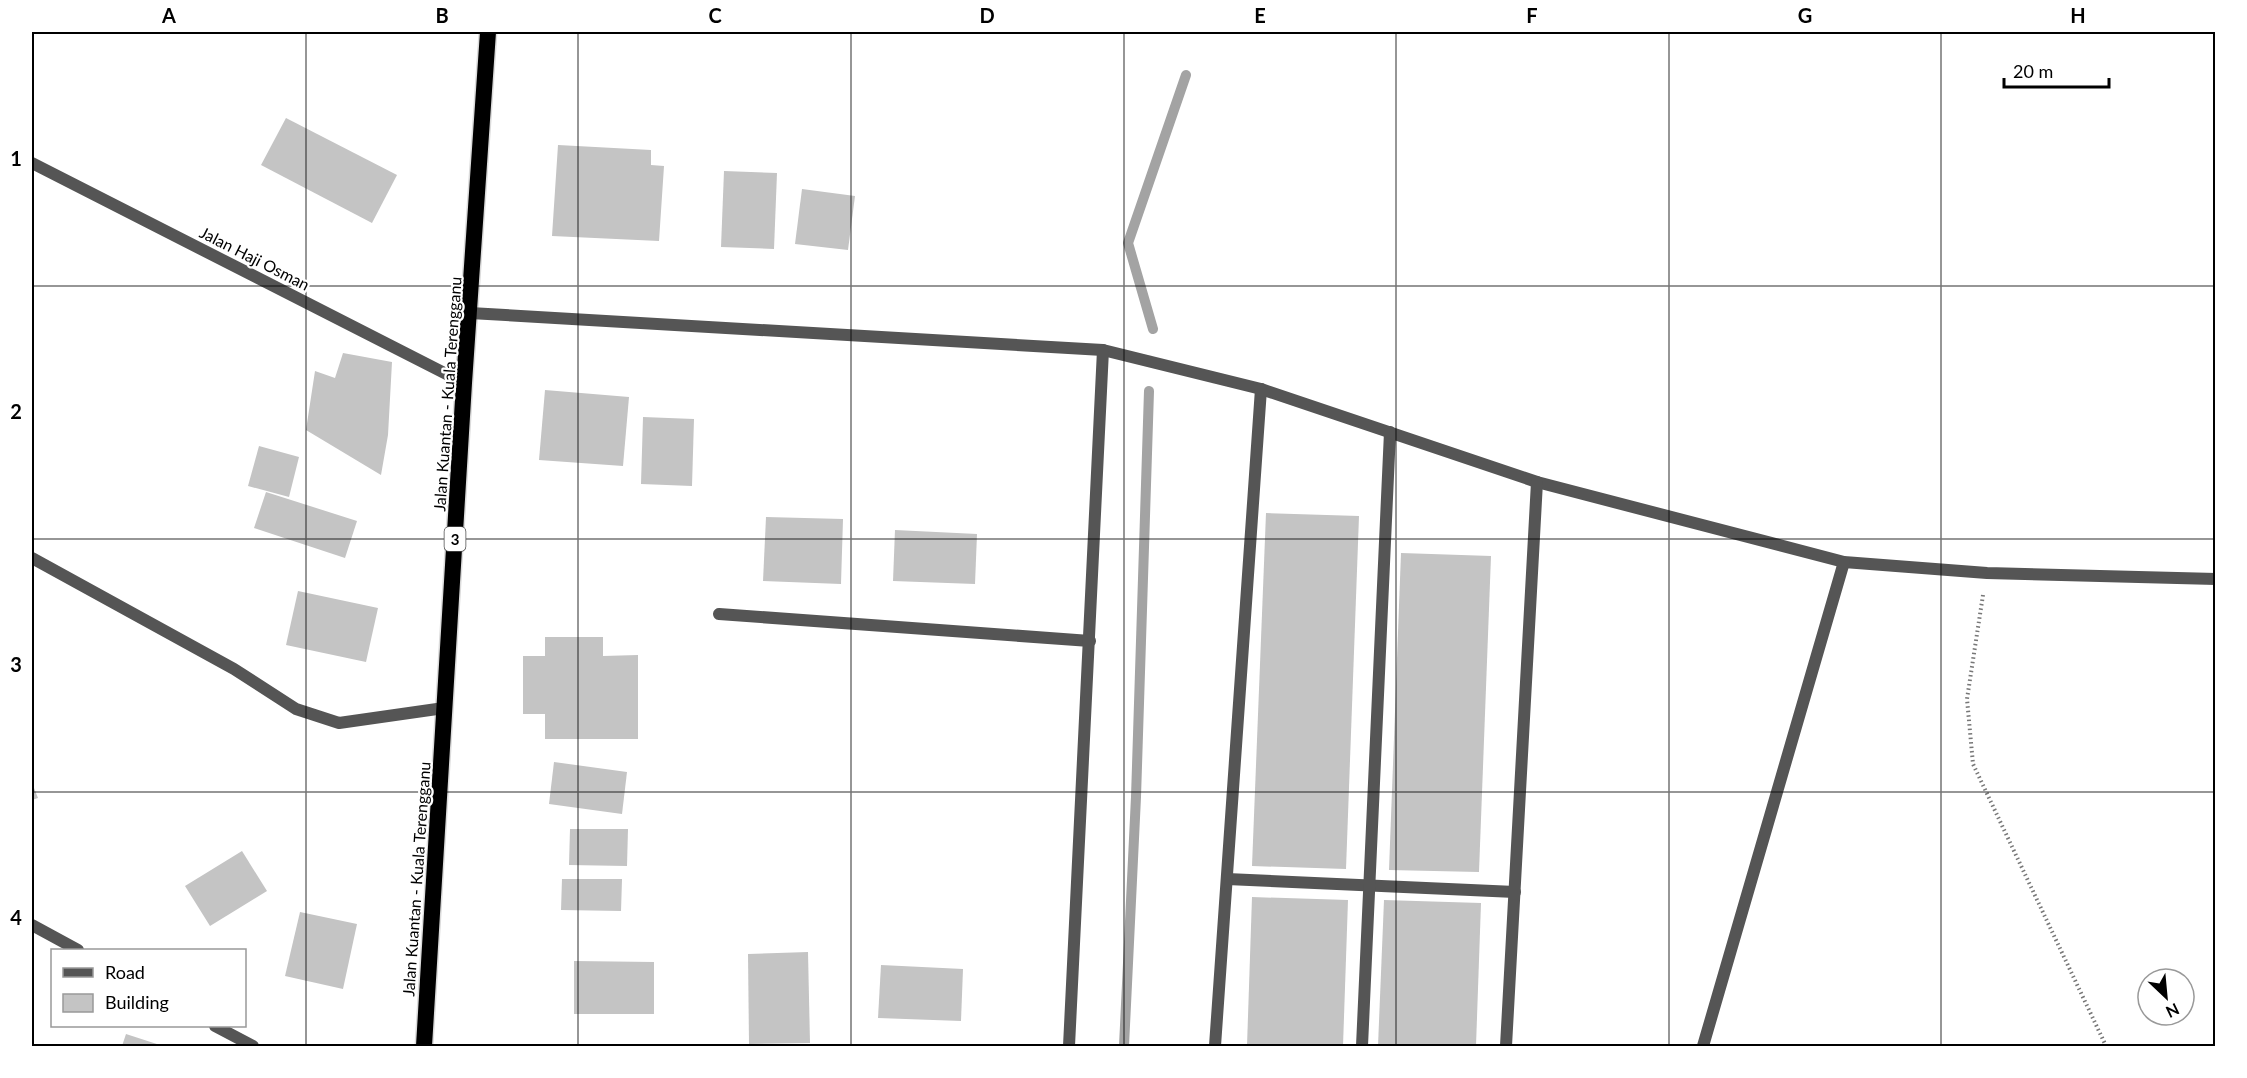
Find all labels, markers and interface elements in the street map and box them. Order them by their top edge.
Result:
text: A [161,3,176,27]
text: B [435,3,449,27]
text: C [708,3,722,27]
text: D [979,3,995,27]
text: E [1254,3,1266,27]
text: F [1526,3,1538,27]
text: G [1798,3,1812,27]
text: H [2070,3,2086,27]
scale bar [2004,51,2109,89]
text: 20 m [2013,60,2053,82]
text: 1 [10,146,22,170]
street label: Jalan Haji Osman [197,222,313,294]
street label: Jalan Kuantan - Kuala Terengganu [429,276,465,512]
text: 2 [10,399,22,423]
road number: 3 [444,527,466,551]
text: 3 [10,652,22,676]
street label: Jalan Kuantan - Kuala Terengganu [398,761,434,997]
text: 4 [10,905,22,929]
legend [51,949,246,1027]
text: Road [105,961,145,983]
north arrow [2136,967,2196,1027]
text: Building [105,991,169,1013]
text: N [2163,1000,2182,1022]

